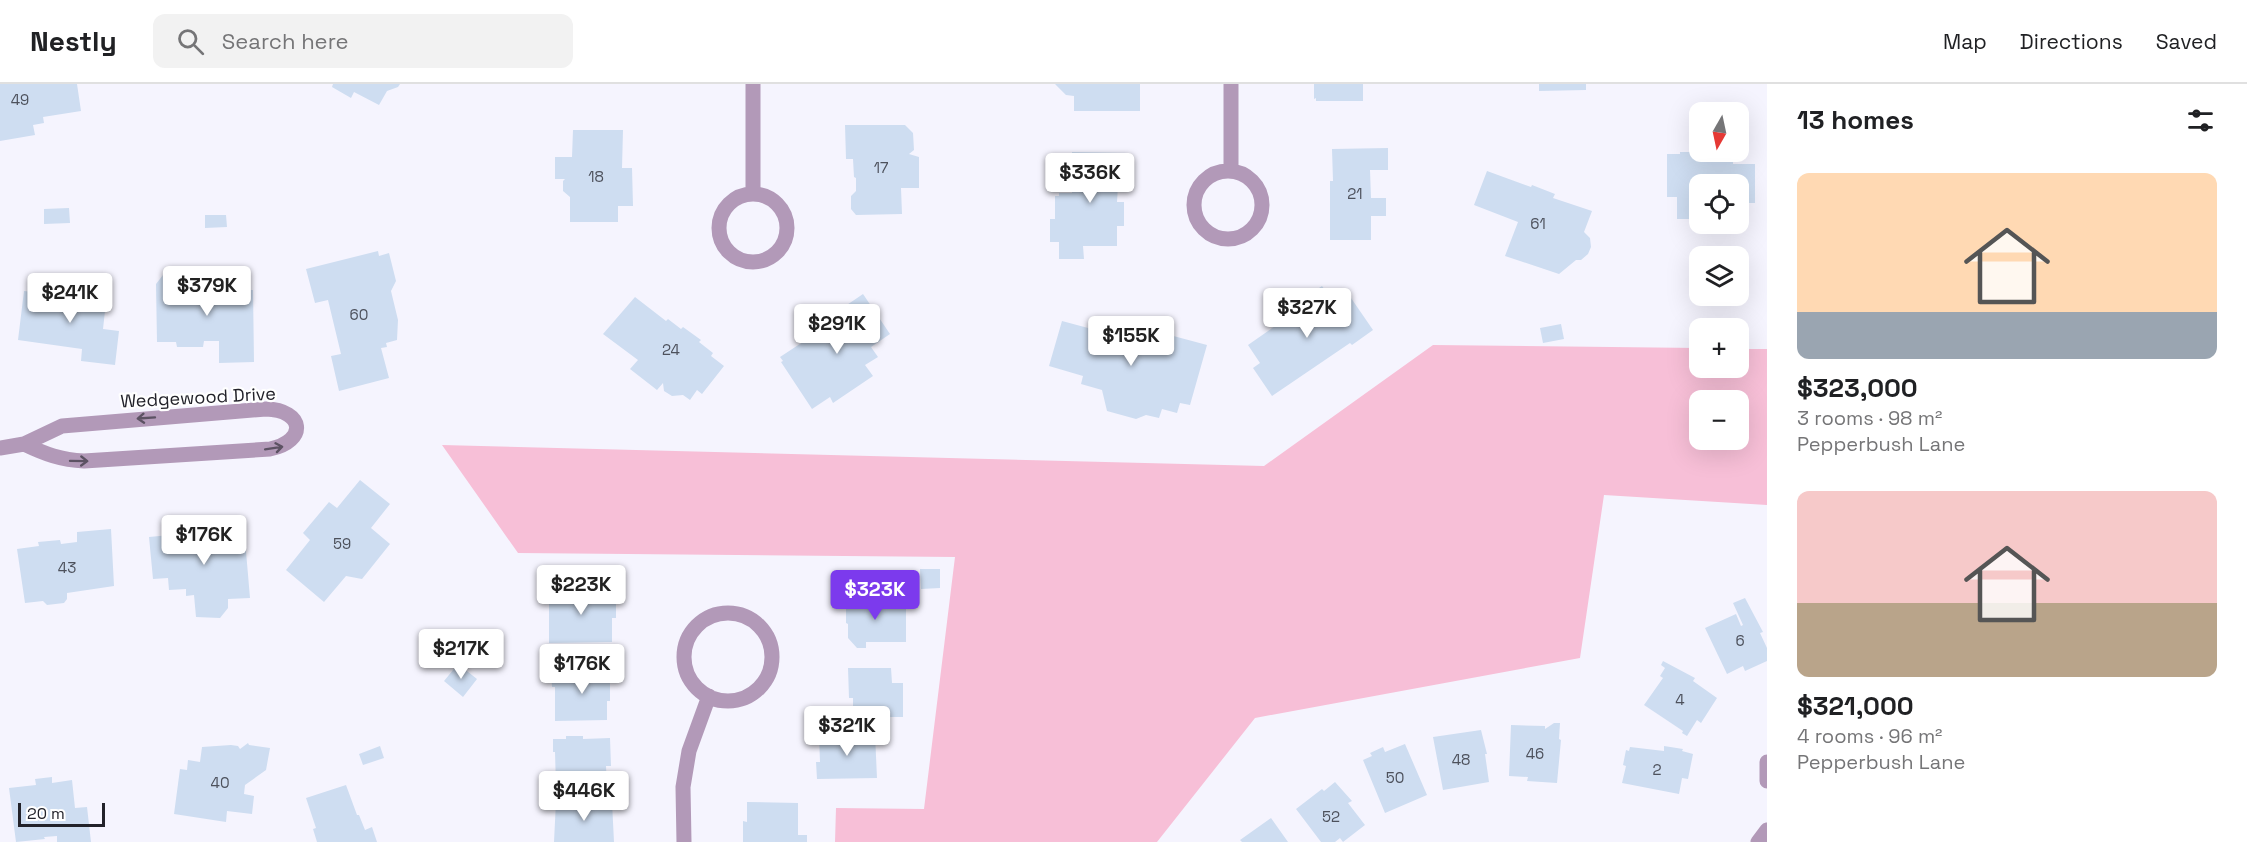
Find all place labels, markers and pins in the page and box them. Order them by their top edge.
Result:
pin: $336K [1048,153,1132,204]
pin: $379K [165,266,249,317]
pin: $241K [28,273,112,324]
pin: $327K [1265,288,1349,339]
pin: $291K [795,304,879,355]
pin: $155K [1089,316,1173,367]
pin: $176K [162,515,246,566]
pin: $223K [539,565,623,616]
pin: $323K [833,570,917,621]
pin: $217K [419,629,503,680]
pin: $176K [540,644,624,695]
pin: $321K [805,706,889,757]
pin: $446K [542,771,626,822]

